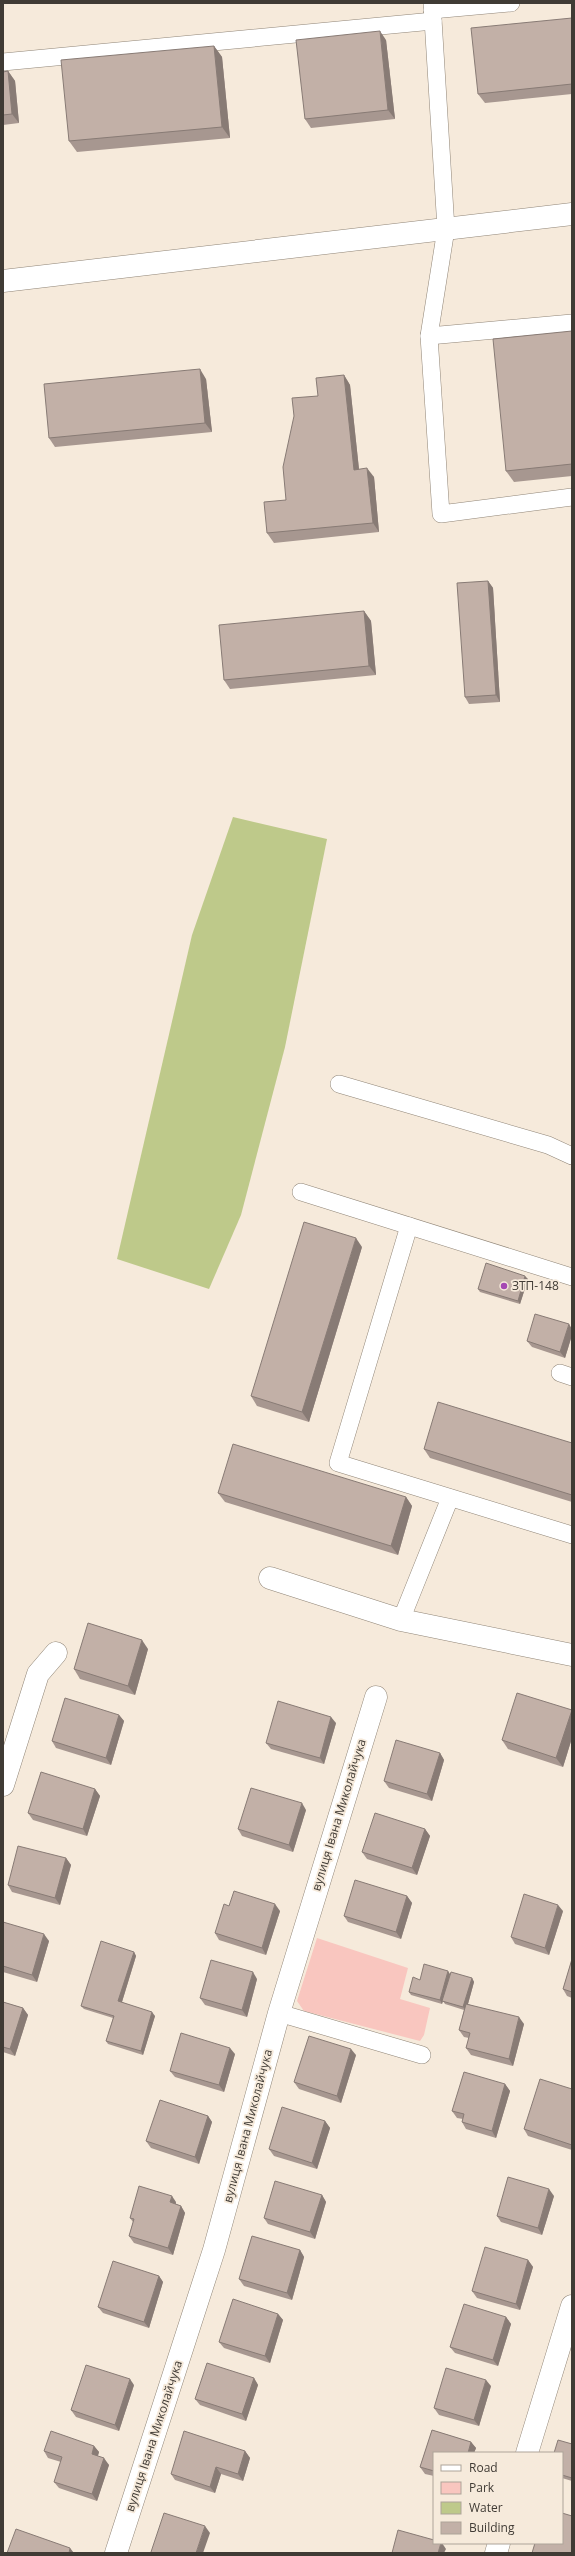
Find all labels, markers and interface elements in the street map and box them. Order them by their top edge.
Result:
place label: ЗТП-148 [512,1277,559,1294]
marker: ЗТП-148 [499,1281,509,1291]
street label: вулиця Івана Миколайчука [307,1737,370,1893]
street label: вулиця Івана Миколайчука [219,2047,276,2204]
street label: вулиця Івана Миколайчука [121,2358,186,2514]
legend [433,2452,563,2544]
text: Road [469,2459,498,2476]
text: Park [469,2479,495,2496]
text: Water [469,2499,503,2516]
text: Building [469,2519,515,2536]

